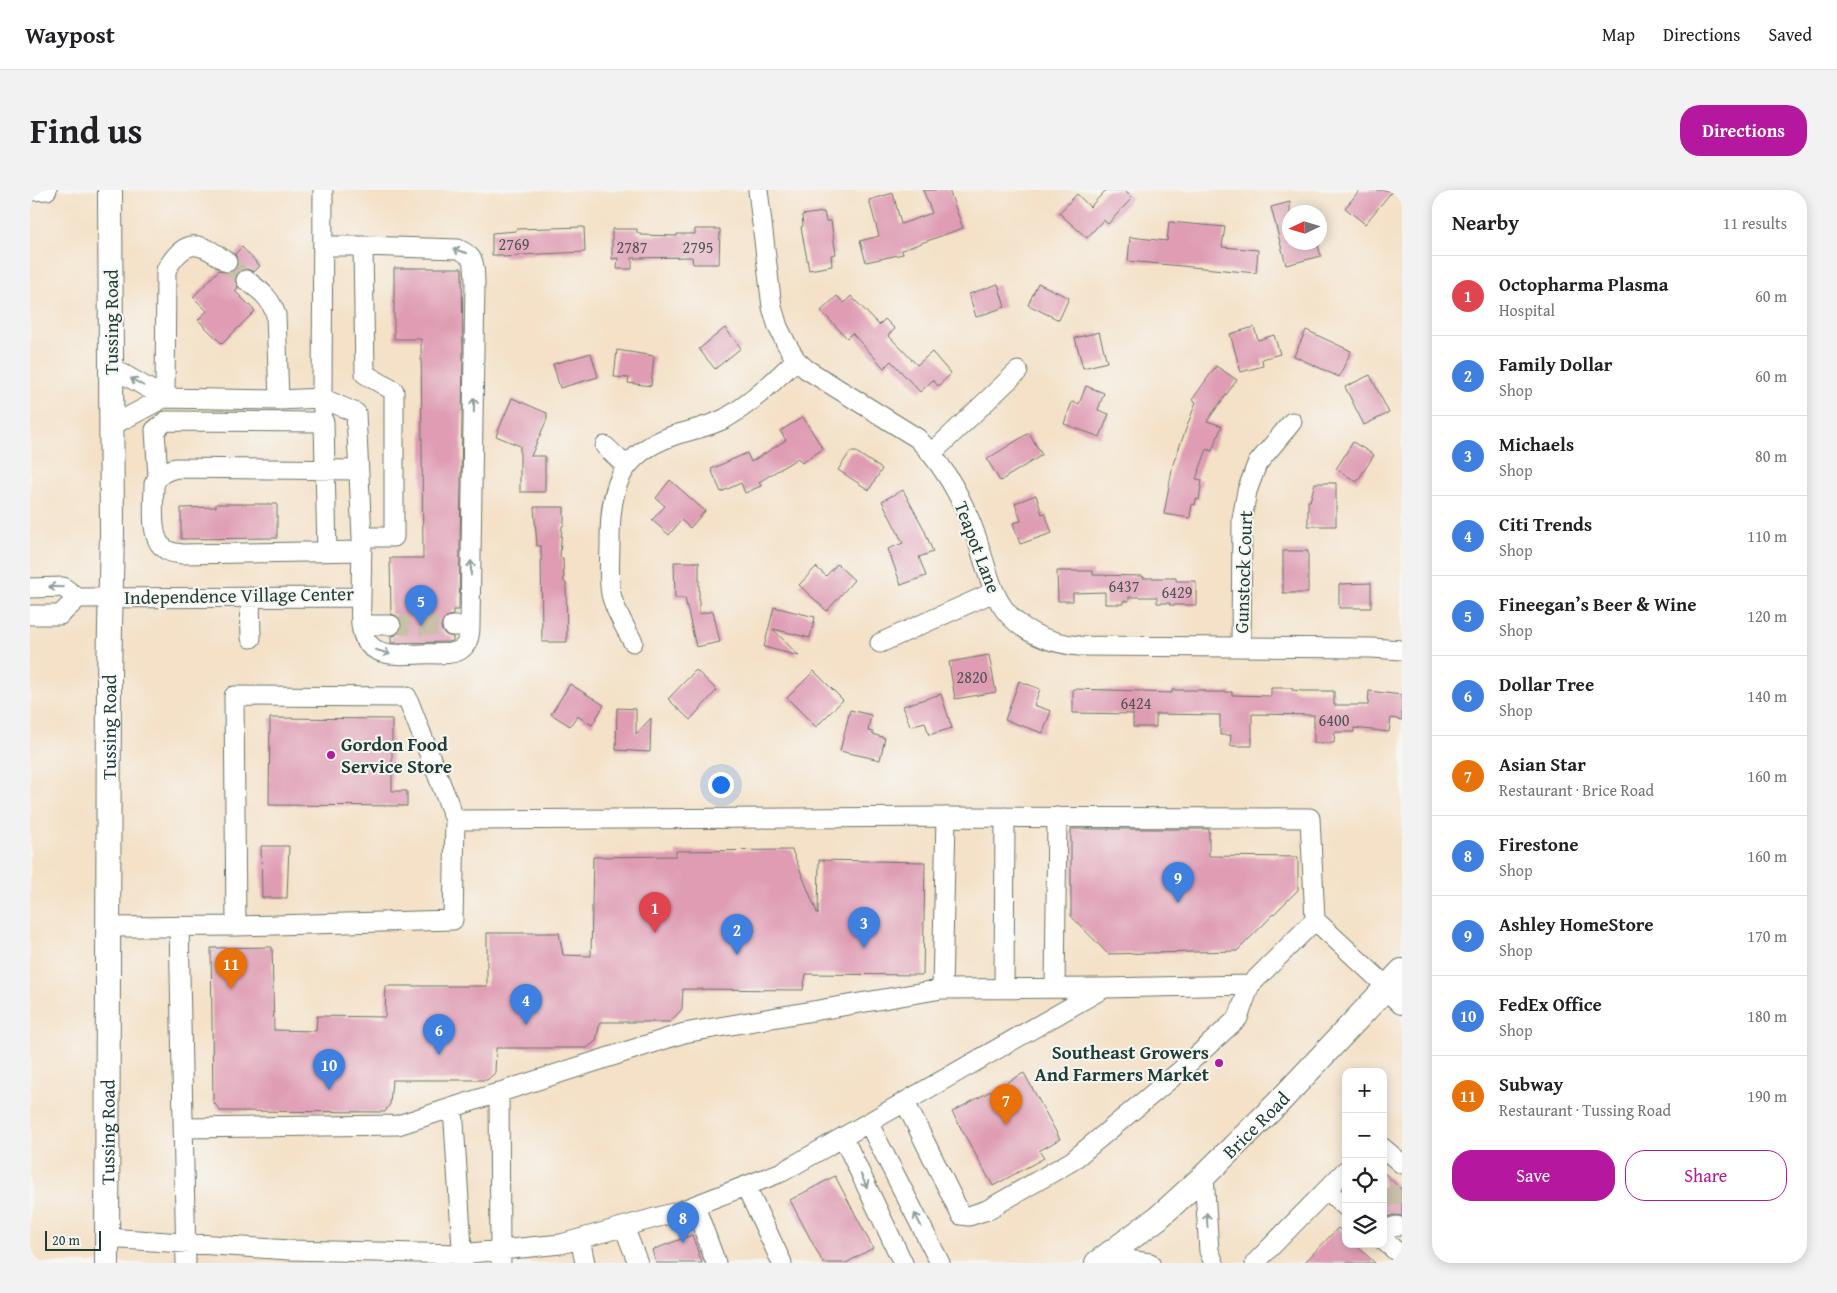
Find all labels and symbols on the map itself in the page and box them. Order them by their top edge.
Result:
north arrow [1282,205,1327,250]
house number: 2769 [499,232,530,256]
house number: 2787 [617,235,648,259]
house number: 2795 [683,235,713,259]
one-way arrow [453,246,468,255]
street label: Tussing Road [97,268,125,375]
one-way arrow [130,376,144,386]
one-way arrow [469,398,478,414]
street label: Teapot Lane [948,497,1008,597]
street label: Gunstock Court [1227,510,1259,634]
one-way arrow [466,560,476,576]
house number: 6437 [1109,574,1140,598]
street label: Independence Village Center [124,579,354,611]
house number: 6429 [1162,580,1193,604]
one-way arrow [48,583,64,592]
pin: 5 [405,585,437,626]
one-way arrow [375,648,391,658]
house number: 2820 [957,665,988,689]
street label: Tussing Road [95,673,123,780]
house number: 6424 [1121,691,1152,715]
house number: 6400 [1319,708,1350,732]
place label: Gordon Food Service Store [341,730,452,780]
marker: Gordon Food Service Store [325,749,337,761]
your location [708,772,734,798]
pin: 9 [1162,862,1194,903]
pin: 1 [639,892,671,933]
pin: 3 [848,907,880,948]
pin: 2 [721,914,753,955]
pin: 11 [215,948,247,989]
pin: 4 [510,984,542,1025]
pin: 6 [423,1014,455,1055]
place label: Southeast Growers And Farmers Market [1035,1038,1210,1088]
pin: 10 [313,1049,345,1090]
marker: Southeast Growers And Farmers Market [1213,1057,1225,1069]
street label: Tussing Road [93,1078,122,1185]
pin: 7 [990,1084,1022,1125]
street label: Brice Road [1216,1084,1297,1165]
one-way arrow [860,1173,869,1188]
pin: 8 [667,1202,699,1243]
one-way arrow [913,1212,923,1227]
one-way arrow [1202,1212,1211,1228]
scale bar [45,1228,101,1251]

